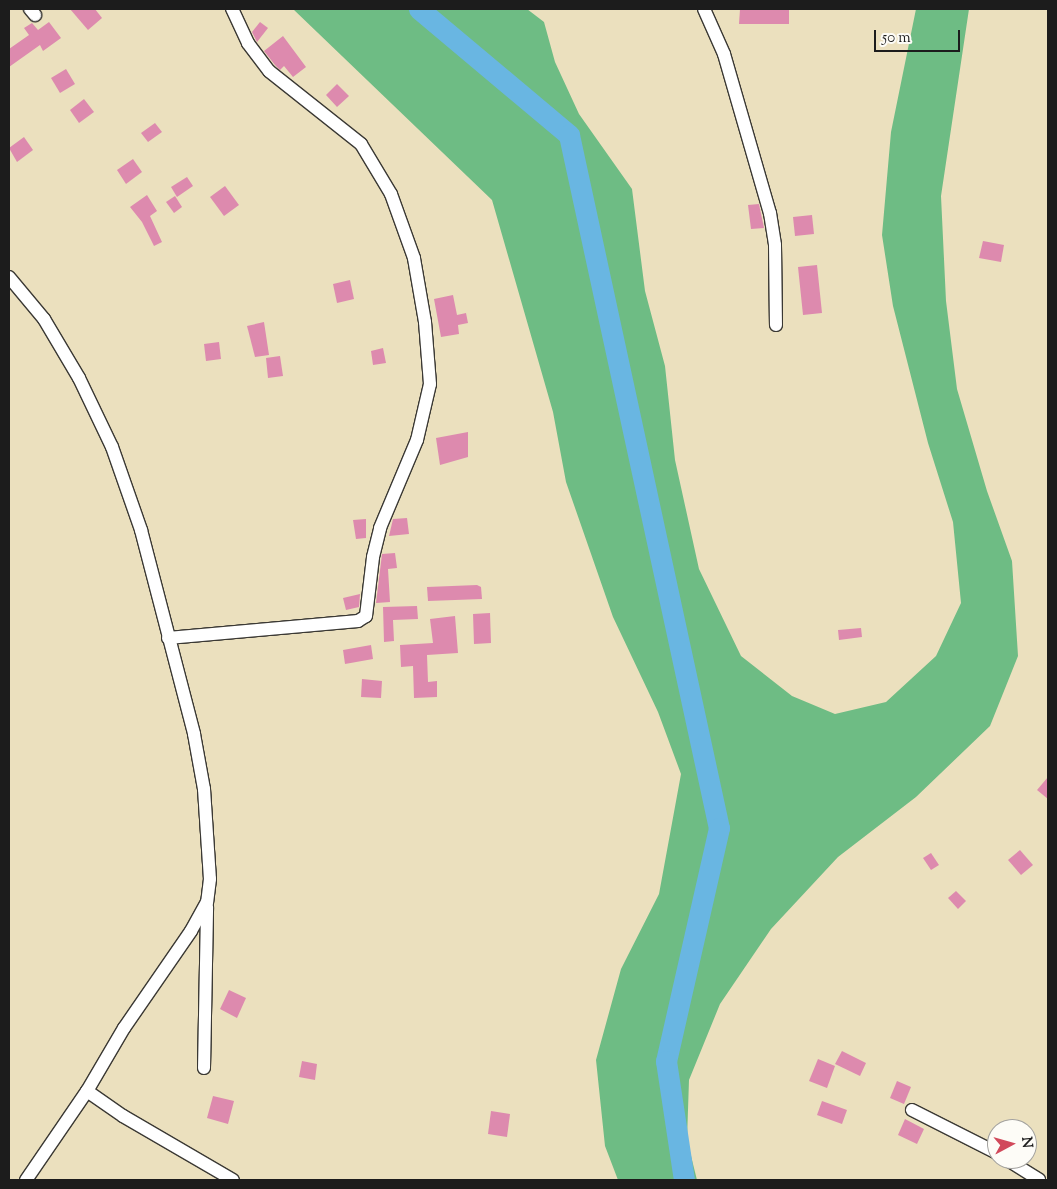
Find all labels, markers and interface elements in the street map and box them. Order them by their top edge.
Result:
scale bar [877,20,963,52]
text: 50 m [882,28,911,49]
north arrow [987,1119,1037,1169]
text: N [1015,1136,1036,1149]

